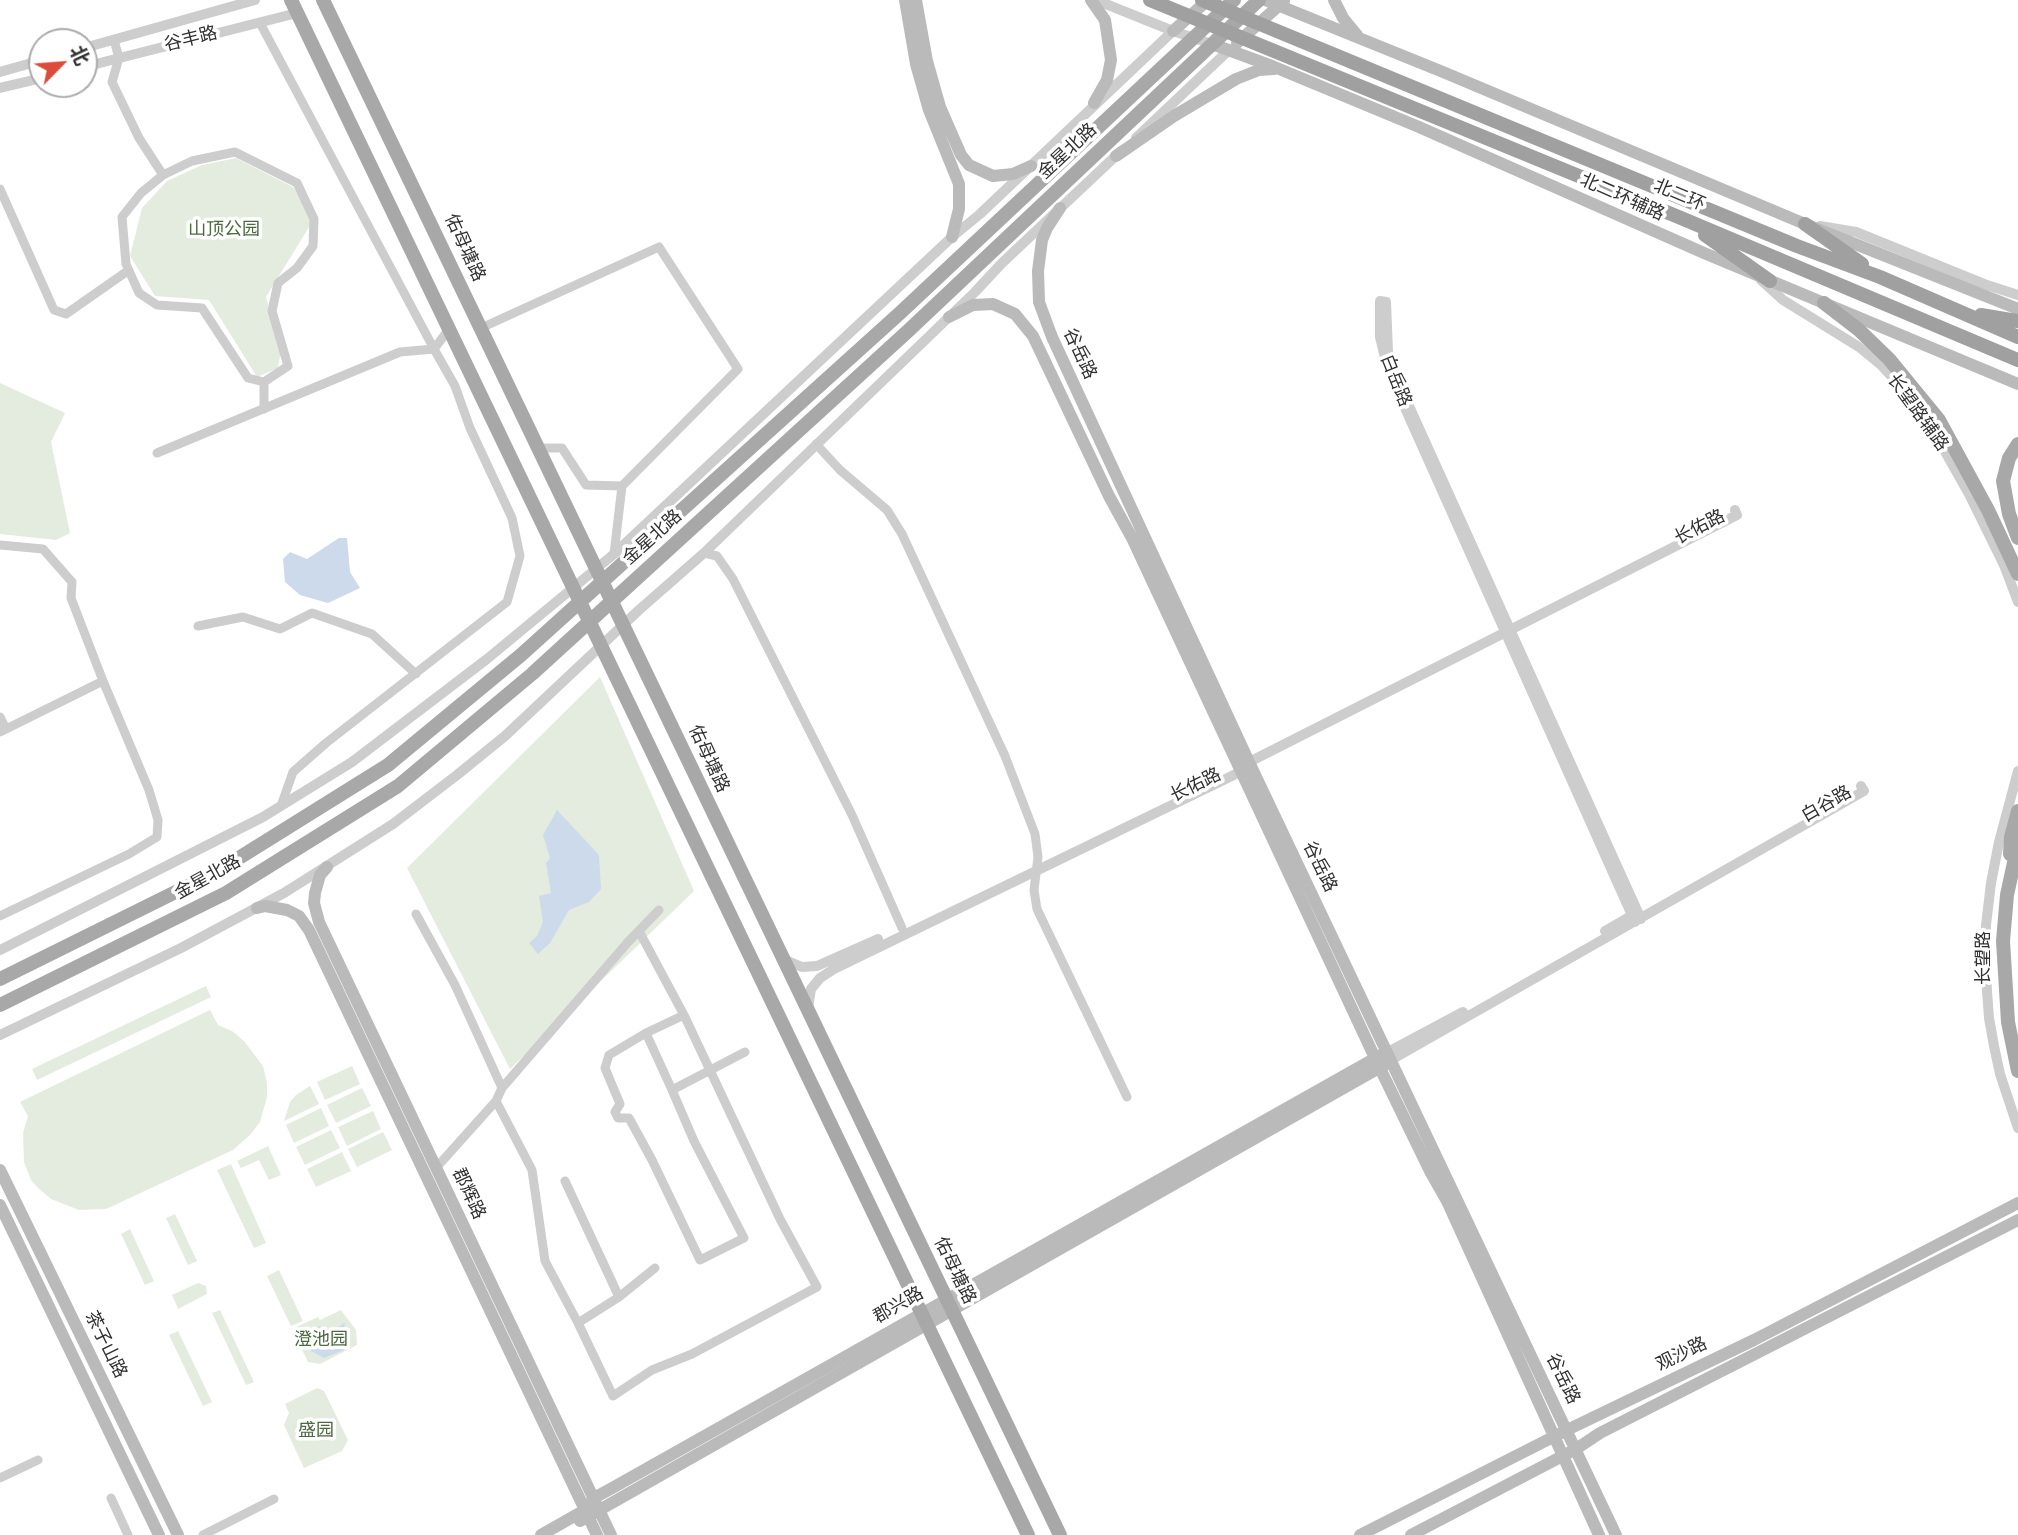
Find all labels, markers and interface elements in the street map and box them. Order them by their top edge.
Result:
street label: 谷丰路 [162,23,220,57]
north arrow [28,28,98,98]
text: 北 [64,40,98,69]
street label: 金星北路 [1034,120,1102,184]
street label: 北二环辅路 [1576,170,1668,226]
street label: 北二环 [1650,176,1708,216]
street label: 佑母塘路 [439,211,489,285]
park label: 山顶公园 [188,220,260,242]
street label: 谷岳路 [1058,325,1100,383]
street label: 白岳路 [1375,352,1415,410]
street label: 长望路辅路 [1882,370,1952,456]
street label: 金星北路 [619,506,687,570]
street label: 长佑路 [1671,506,1729,550]
street label: 佑母塘路 [683,722,733,796]
street label: 长佑路 [1167,764,1225,808]
street label: 白谷路 [1798,782,1856,828]
street label: 谷岳路 [1297,838,1341,896]
street label: 金星北路 [171,851,245,905]
street label: 长望路 [1974,931,1996,985]
street label: 郡辉路 [447,1165,489,1223]
street label: 佑母塘路 [929,1234,979,1308]
street label: 郡兴路 [870,1283,928,1329]
street label: 茶子山路 [80,1308,130,1382]
park label: 澄池园 [294,1330,348,1352]
street label: 观沙路 [1653,1333,1711,1377]
street label: 谷岳路 [1540,1350,1584,1408]
park label: 盛园 [298,1421,334,1443]

